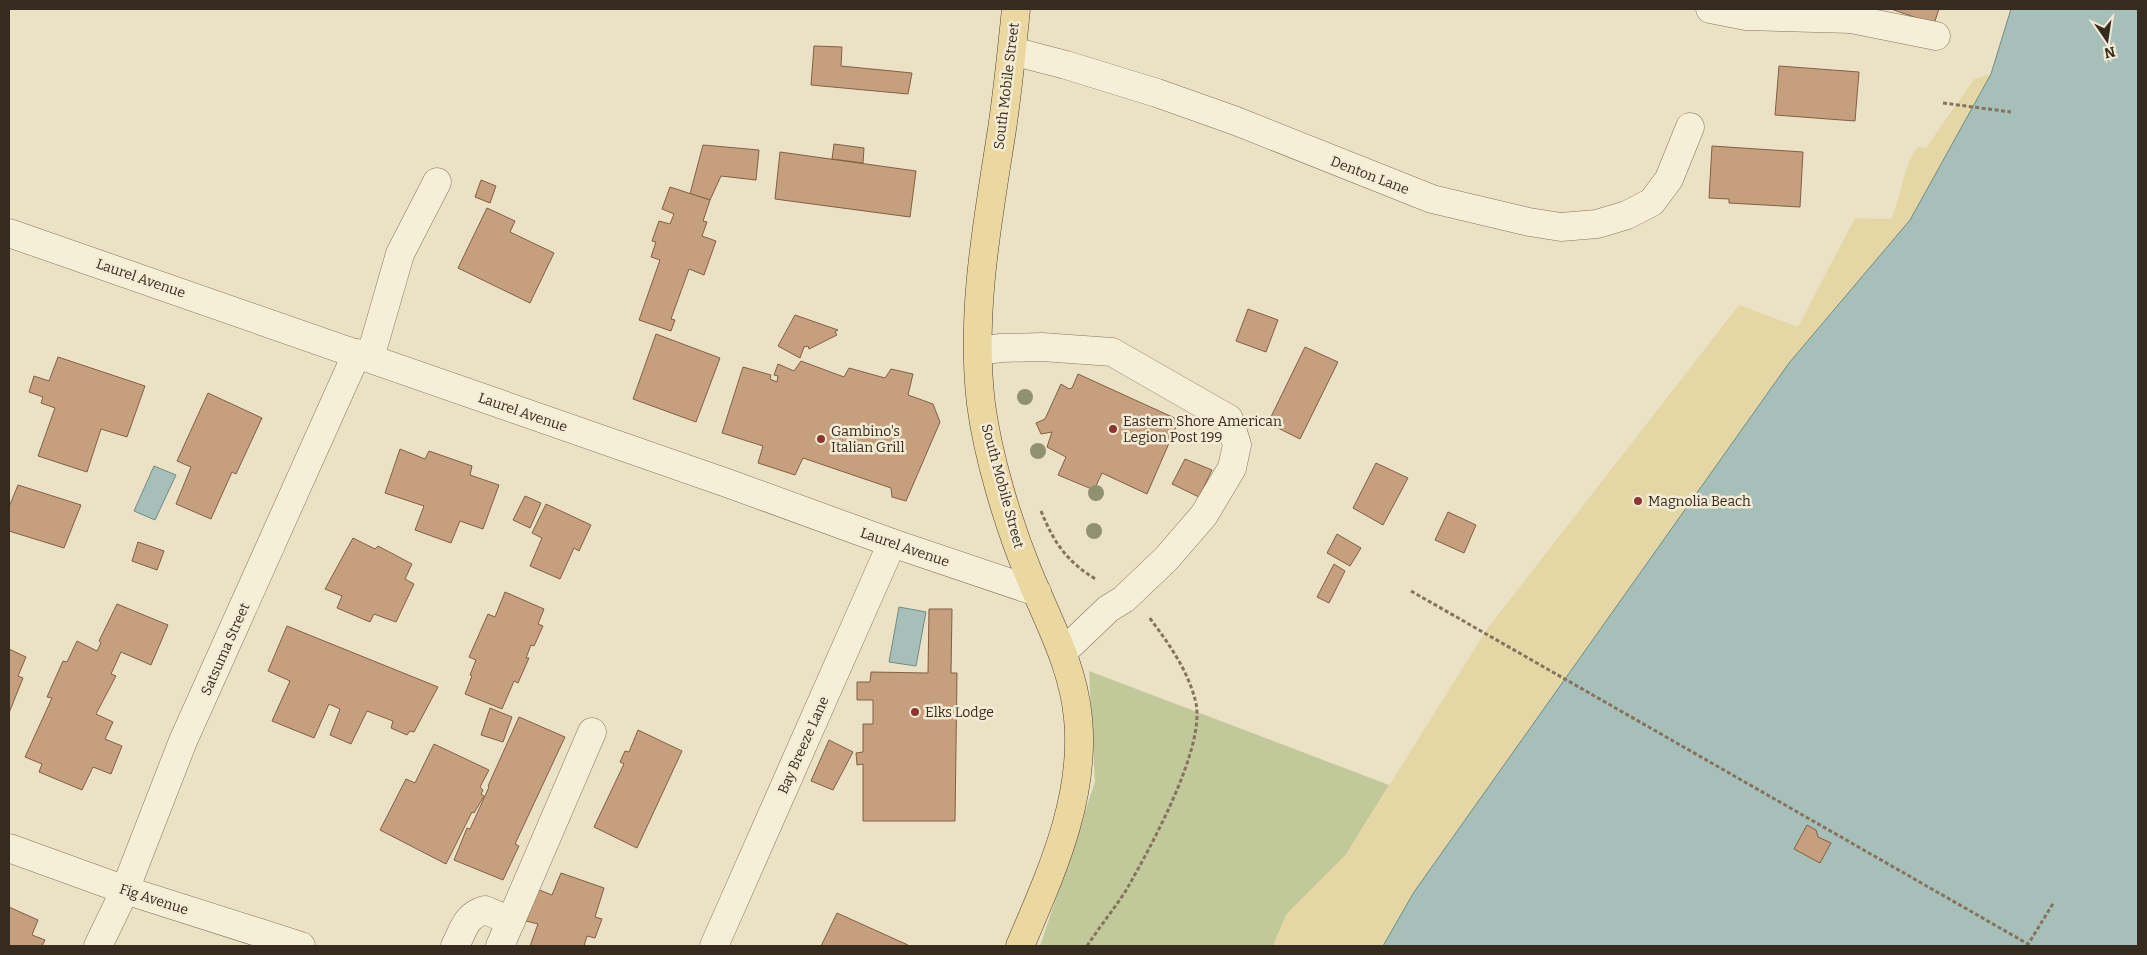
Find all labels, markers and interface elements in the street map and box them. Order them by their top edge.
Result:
north arrow [2082,15,2132,65]
street label: South Mobile Street [990,22,1023,151]
text: N [2102,43,2117,62]
street label: Denton Lane [1328,153,1412,198]
street label: Laurel Avenue [94,255,188,302]
street label: Laurel Avenue [476,389,570,436]
place label: Eastern Shore American Legion Post 199 [1123,413,1282,446]
street label: South Mobile Street [978,422,1027,550]
place label: Gambino's Italian Grill [831,423,904,456]
marker: Eastern Shore American Legion Post 199 [1107,423,1119,435]
marker: Gambino's Italian Grill [815,433,827,445]
place label: Magnolia Beach [1648,493,1751,510]
marker: Magnolia Beach [1632,495,1644,507]
street label: Laurel Avenue [858,524,952,571]
street label: Satsuma Street [197,600,253,698]
street label: Bay Breeze Lane [774,694,833,797]
place label: Elks Lodge [925,704,994,721]
marker: Elks Lodge [909,706,921,718]
street label: Fig Avenue [117,880,191,919]

